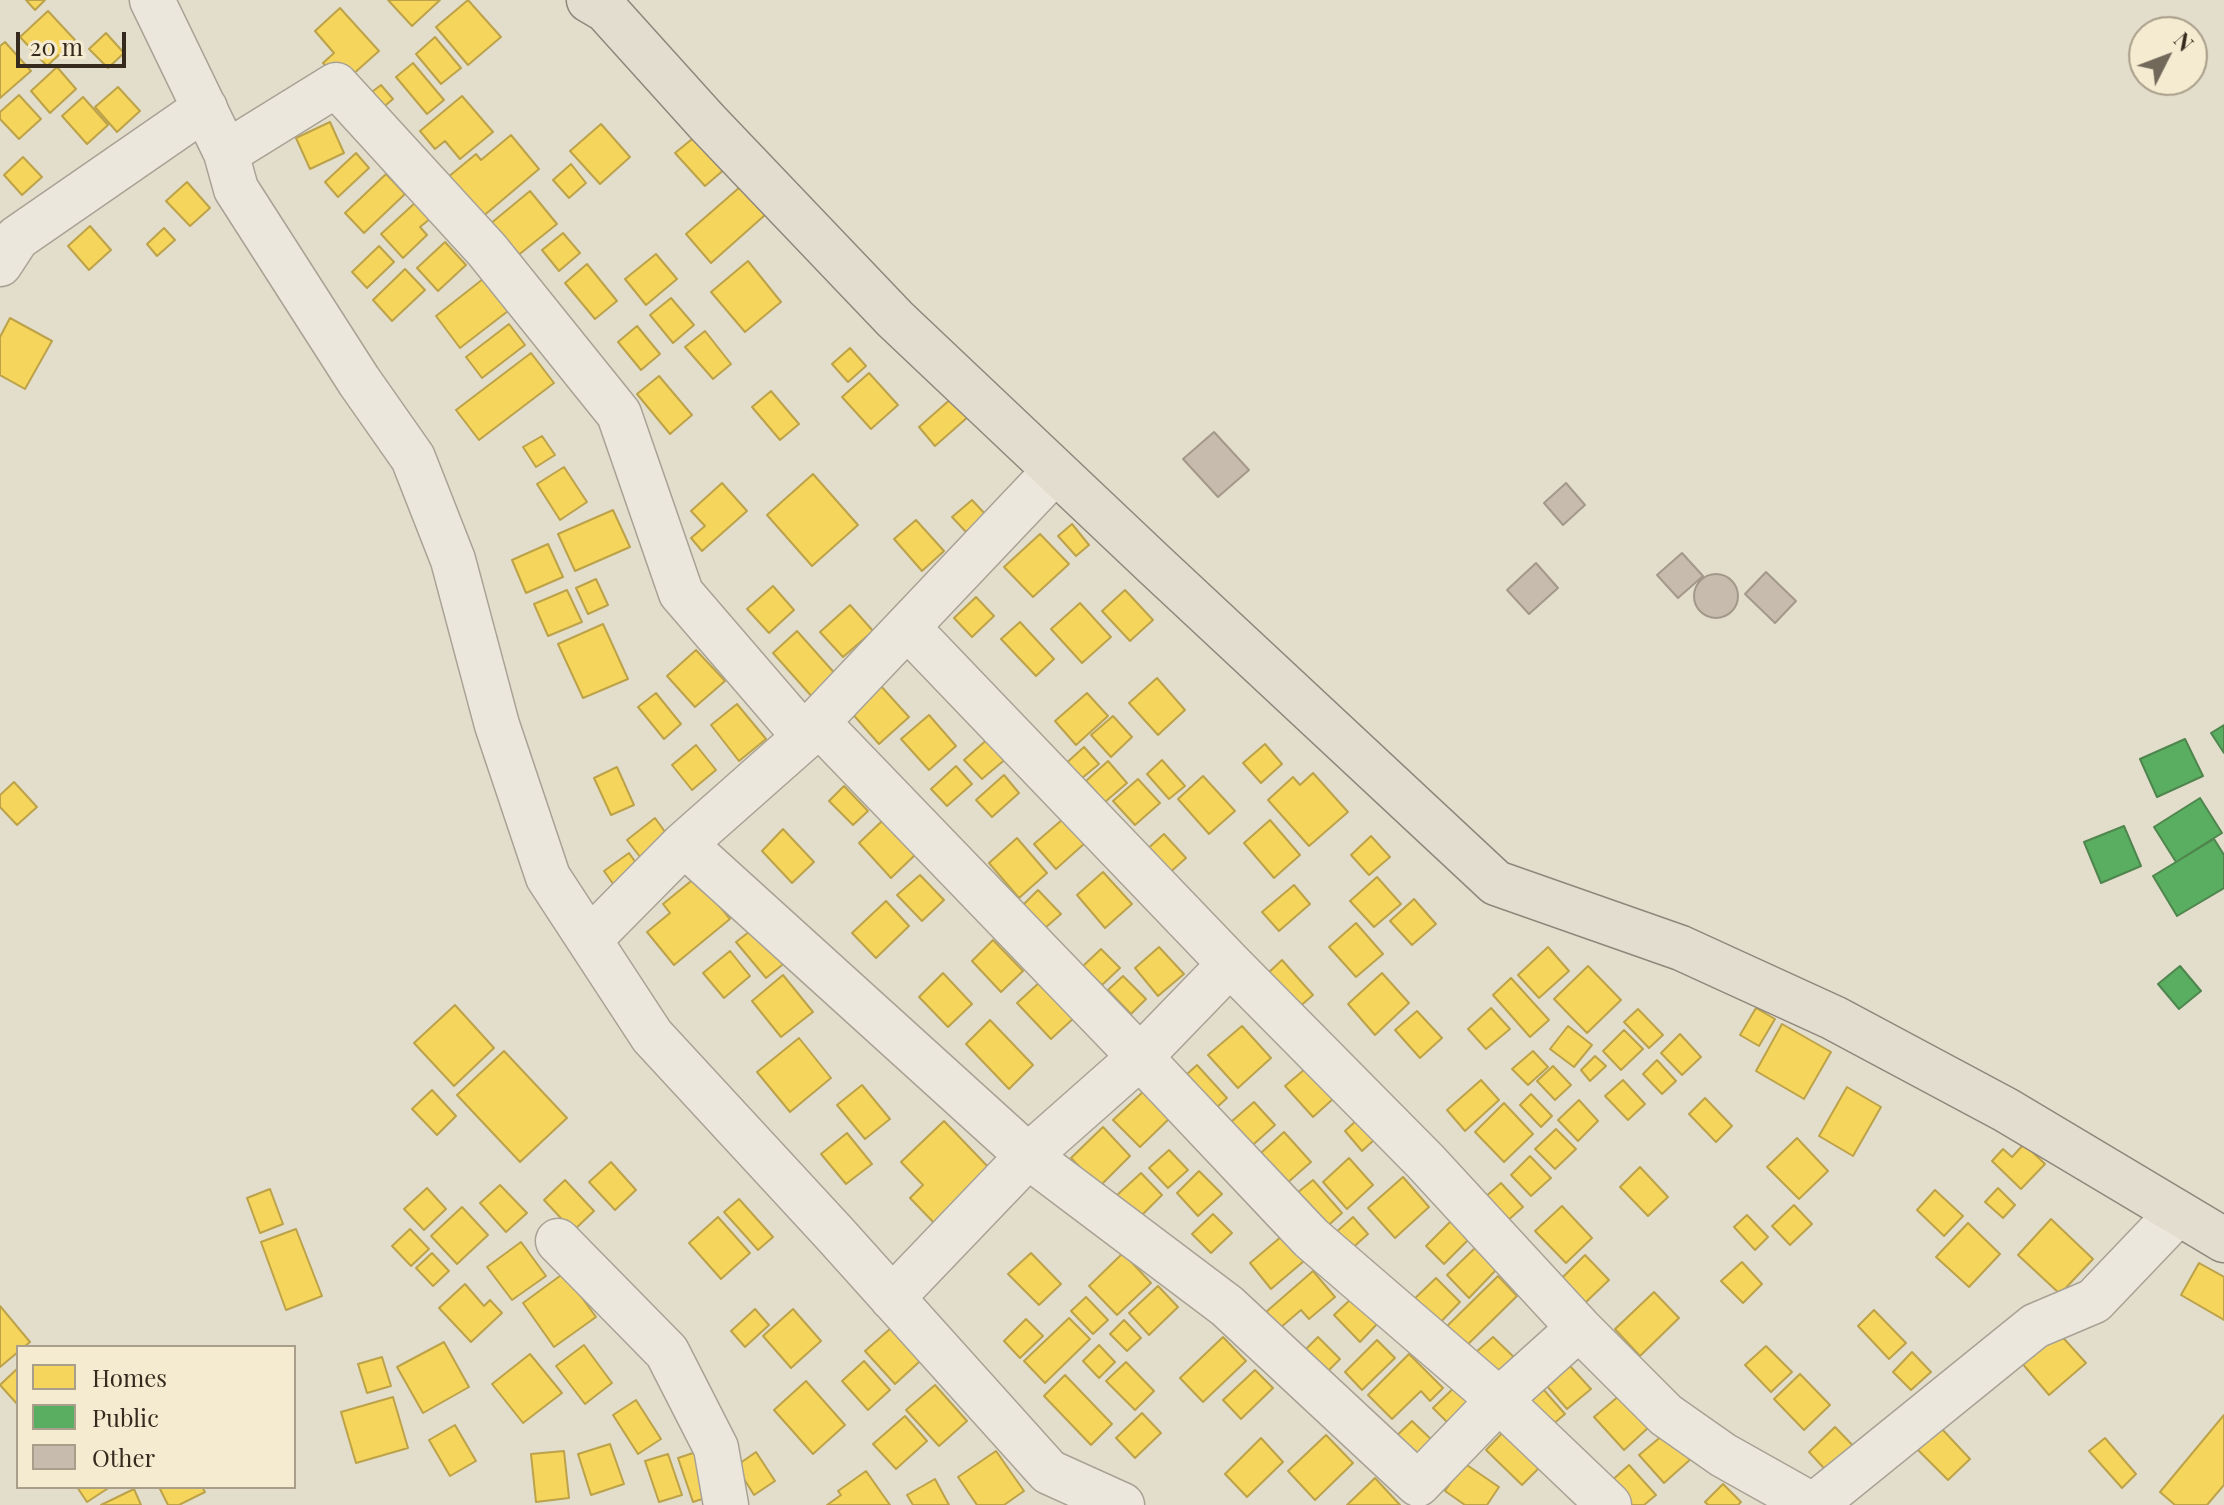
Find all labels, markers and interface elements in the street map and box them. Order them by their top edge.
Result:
scale bar [20,16,130,66]
north arrow [2128,16,2208,96]
text: N [2168,25,2201,57]
text: 20 m [30,30,83,62]
legend [16,1345,296,1489]
text: Homes [92,1361,167,1393]
text: Public [92,1401,159,1433]
text: Other [92,1441,155,1473]

